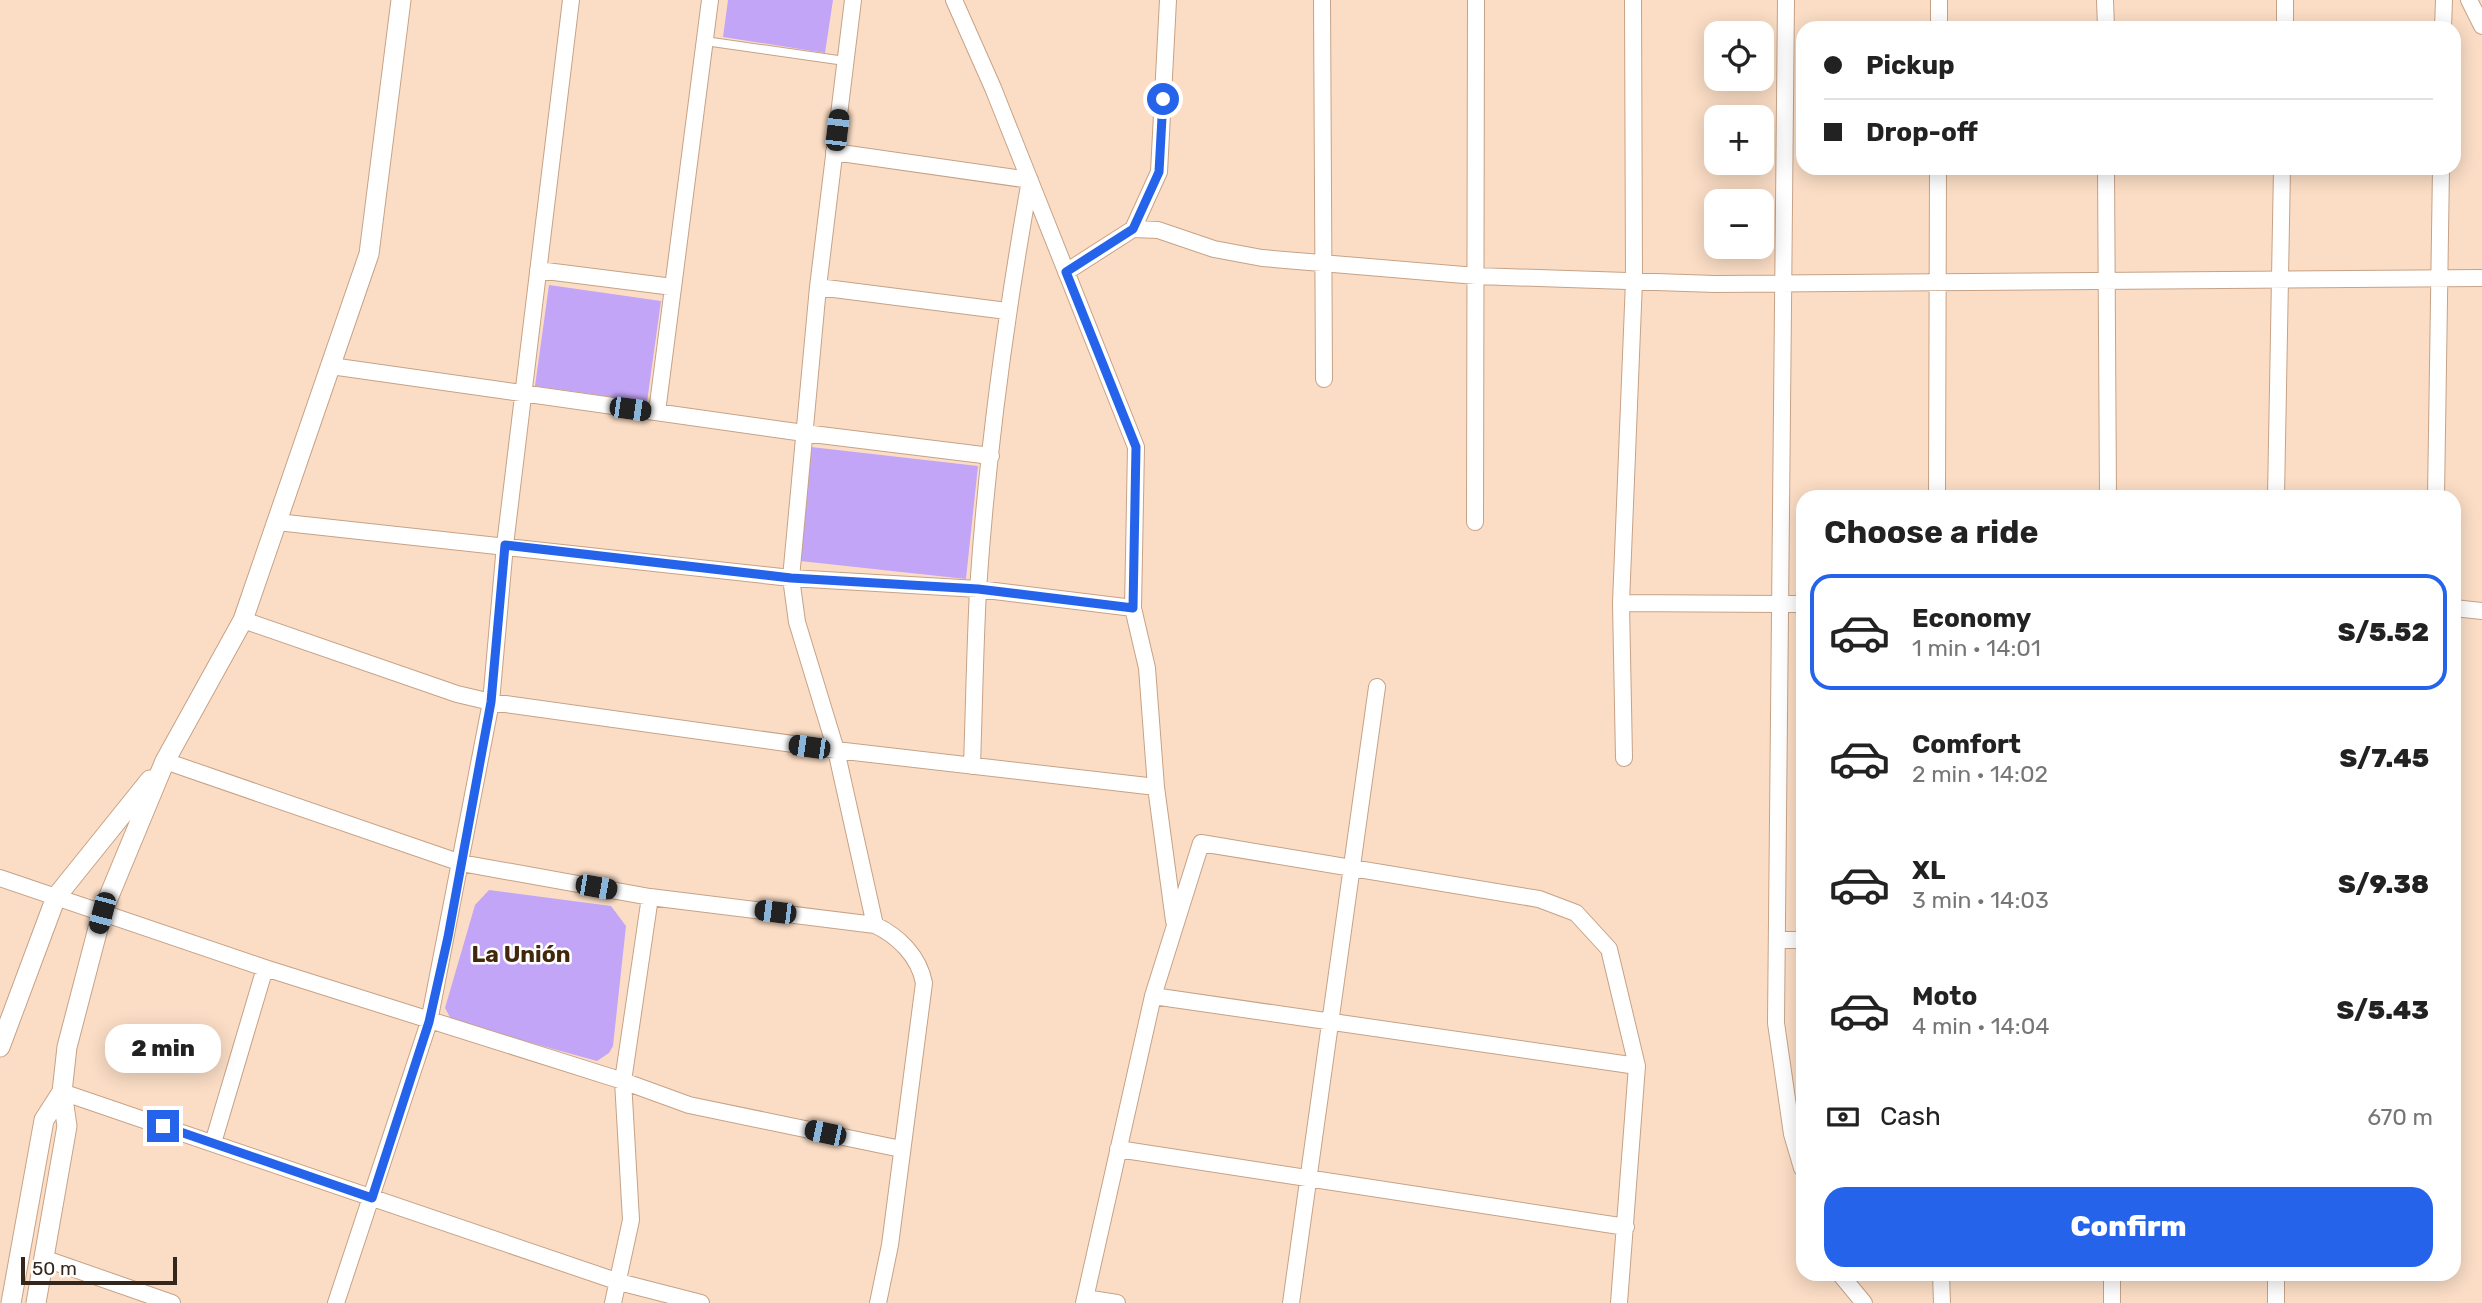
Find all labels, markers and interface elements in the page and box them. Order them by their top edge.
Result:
map controls [1704,21,1774,259]
button: locate [1704,21,1774,91]
text: Pickup [1866,50,1955,81]
route start [1147,83,1179,115]
button: + [1704,105,1774,175]
car [825,108,850,152]
text: Drop-off [1866,117,1978,148]
button: − [1704,189,1774,259]
car [608,396,653,422]
text: Choose a ride [1824,513,2038,551]
icon: car [1828,601,1891,664]
text: Economy [1912,603,2031,634]
text: S/5.52 [2338,617,2429,648]
text: 1 min · 14:01 [1912,634,2041,662]
icon: car [1828,727,1891,790]
text: Comfort [1912,729,2021,760]
car [787,734,832,760]
text: S/7.45 [2340,743,2429,774]
text: 2 min · 14:02 [1912,760,2048,788]
icon: car [1828,853,1891,916]
text: XL [1912,855,1945,886]
text: S/9.38 [2338,869,2429,900]
car [574,873,619,901]
text: 3 min · 14:03 [1912,886,2049,914]
car [87,890,118,936]
car [753,899,798,925]
district label: La Unión [471,940,571,968]
icon: car [1828,979,1891,1042]
text: Moto [1912,981,1977,1012]
text: S/5.43 [2337,995,2429,1026]
text: 4 min · 14:04 [1912,1012,2050,1040]
callout: 2 min [105,1024,221,1074]
text: 2 min [131,1034,195,1062]
icon: cash [1824,1098,1862,1136]
text: Cash [1880,1101,1941,1132]
text: 670 m [2367,1103,2433,1131]
route end [147,1110,179,1142]
car [803,1118,848,1148]
button: Confirm [1824,1187,2433,1267]
scale bar [21,1254,177,1286]
text: 50 m [32,1257,77,1280]

